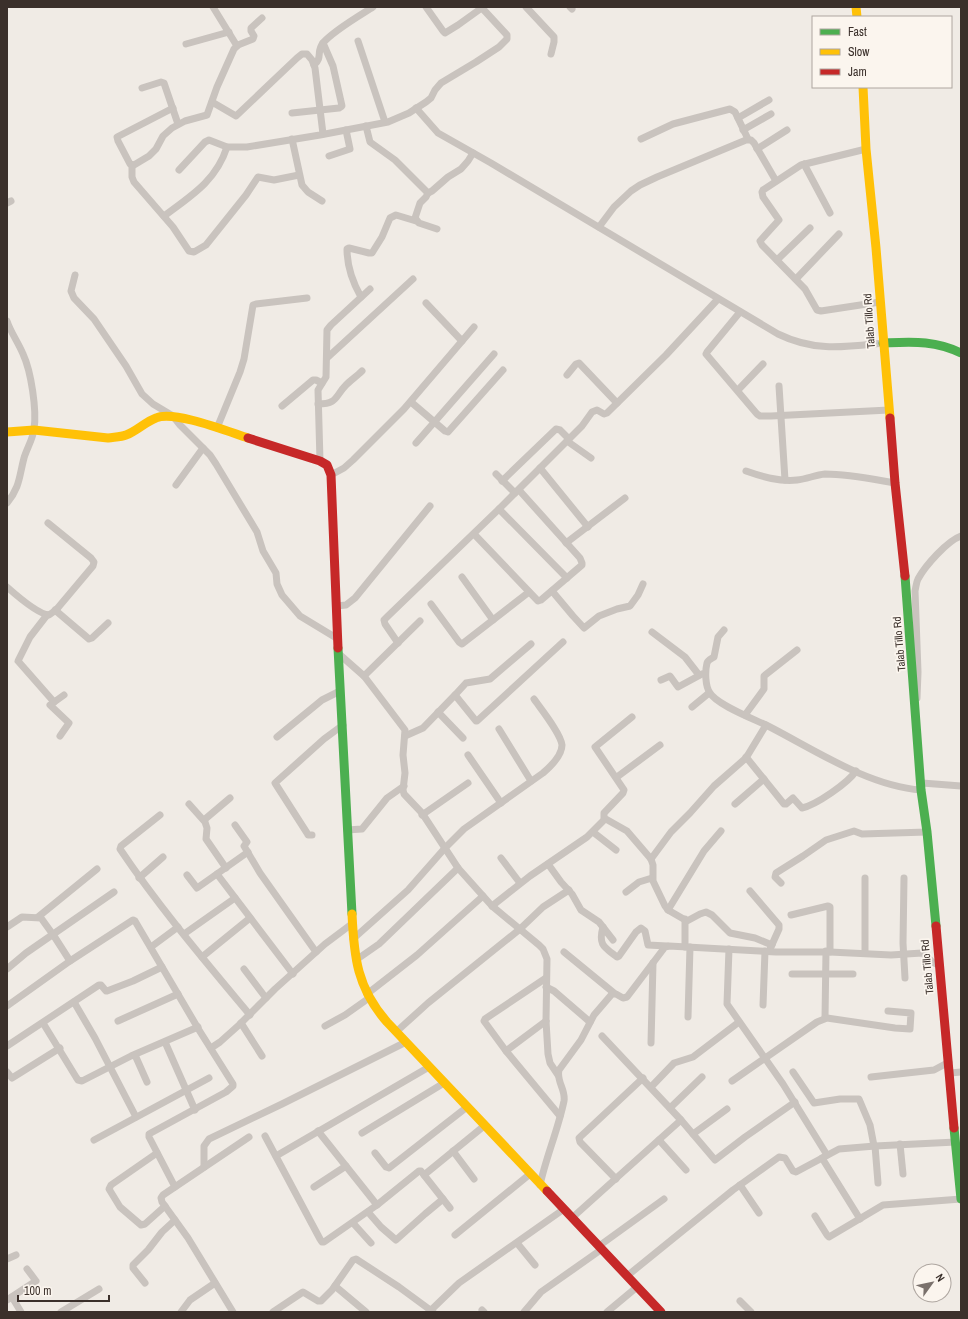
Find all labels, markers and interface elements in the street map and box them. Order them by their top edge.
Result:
legend [812,16,952,88]
text: Fast [848,24,867,40]
text: Slow [848,44,870,60]
text: Jam [848,64,867,80]
street label: Talab Tillo Rd [860,293,878,349]
street label: Talab Tillo Rd [890,616,908,672]
street label: Talab Tillo Rd [918,939,936,995]
north arrow [912,1263,952,1303]
text: N [933,1271,948,1284]
scale bar [18,1277,109,1303]
text: 100 m [24,1283,51,1299]

